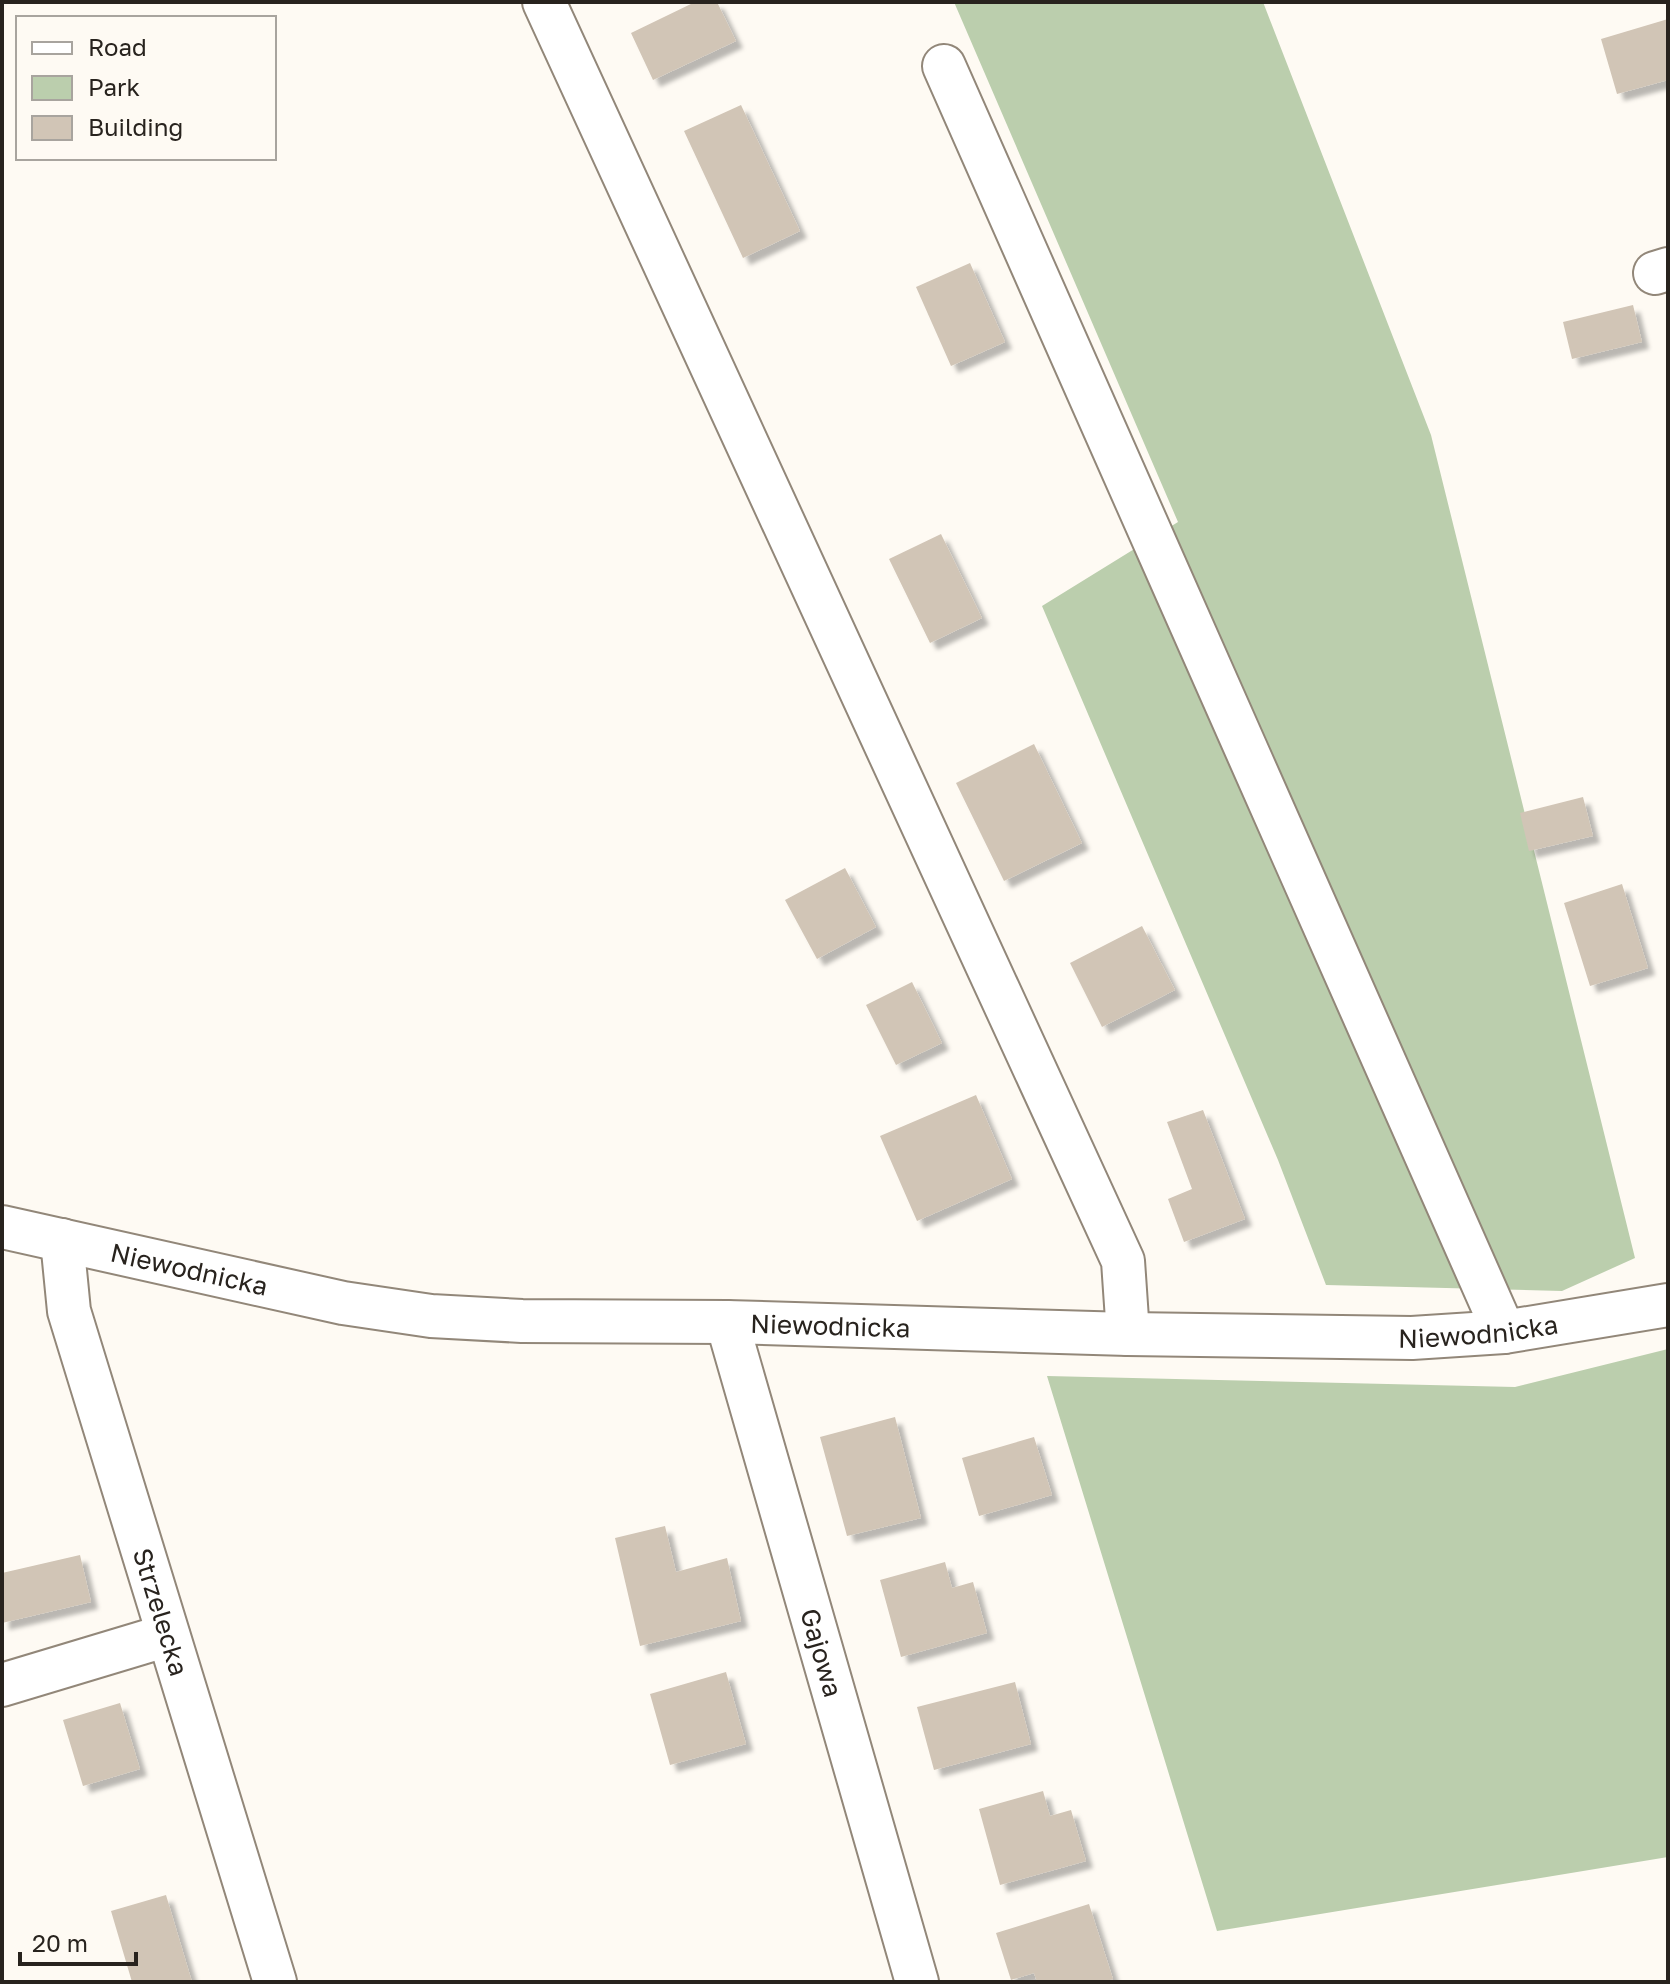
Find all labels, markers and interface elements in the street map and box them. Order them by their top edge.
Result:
legend [16,16,276,160]
text: Road [88,32,147,61]
text: Park [88,72,140,101]
text: Building [88,112,183,141]
street label: Niewodnicka [108,1236,271,1301]
street label: Niewodnicka [750,1307,911,1343]
street label: Niewodnicka [1398,1308,1560,1354]
street label: Strzelecka [127,1544,195,1679]
street label: Gajowa [795,1605,850,1700]
scale bar [20,1916,136,1966]
text: 20 m [32,1928,88,1957]

